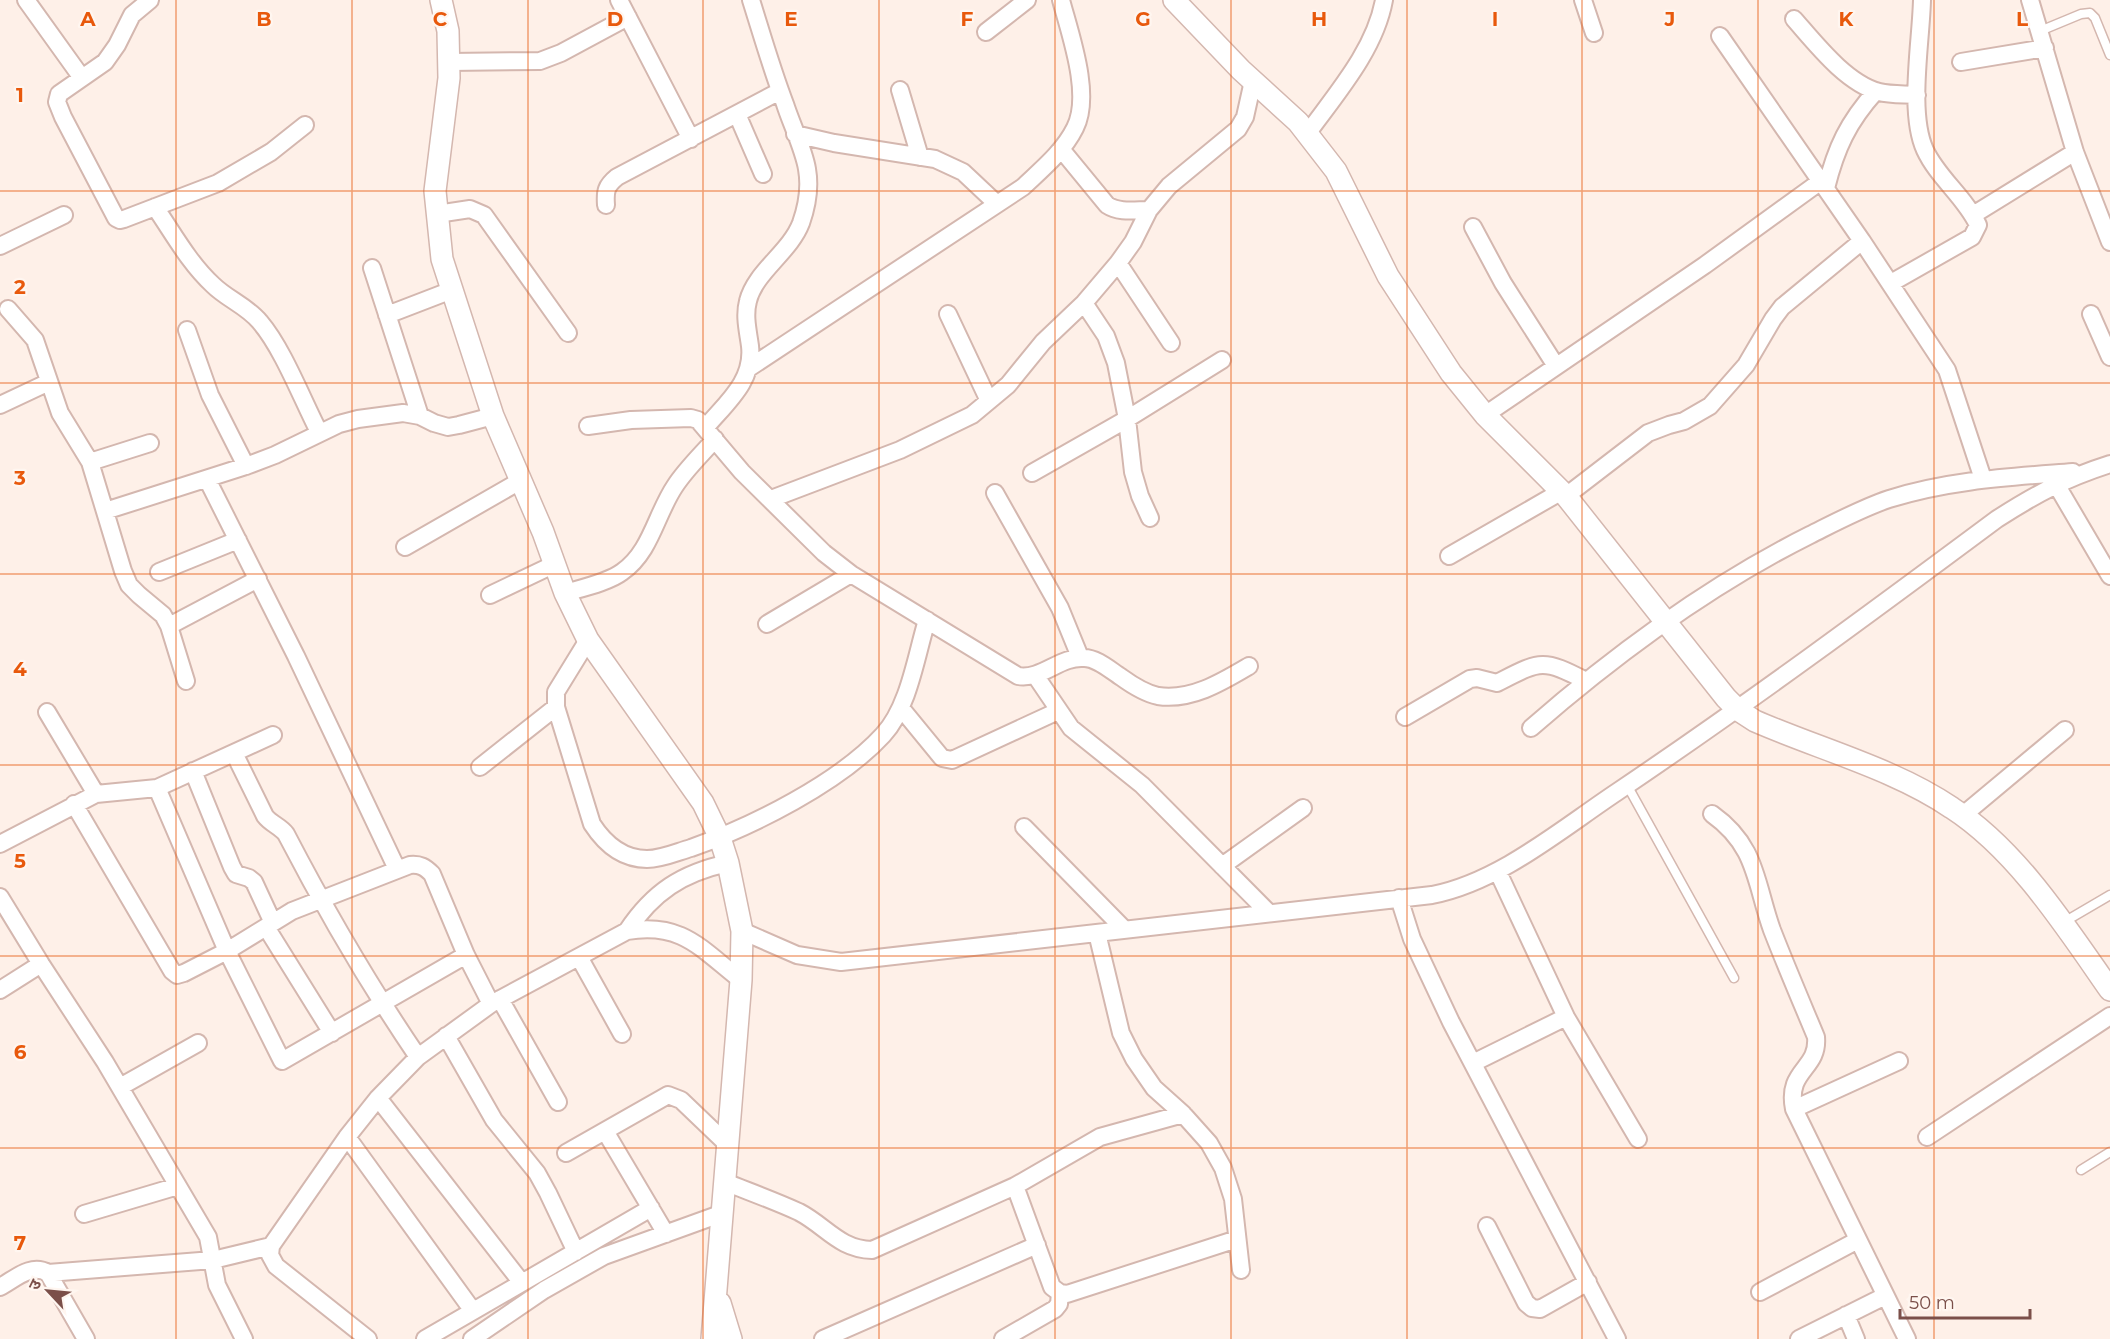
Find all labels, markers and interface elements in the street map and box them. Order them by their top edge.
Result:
text: A [79,7,96,31]
text: B [256,7,272,31]
text: C [433,7,448,31]
text: D [607,7,623,31]
text: E [784,7,798,31]
text: F [961,7,974,31]
text: G [1135,7,1151,31]
text: H [1311,7,1327,31]
text: I [1492,7,1498,31]
text: J [1664,7,1675,31]
text: K [1839,7,1855,31]
text: L [2016,7,2028,31]
text: 1 [16,83,24,107]
text: 2 [14,275,26,299]
text: 3 [13,466,26,490]
text: 4 [13,657,27,681]
text: 5 [14,849,26,873]
text: 6 [14,1040,27,1064]
text: 7 [14,1231,26,1255]
north arrow [18,1261,78,1321]
text: उ [24,1276,46,1293]
scale bar [1900,1282,2030,1320]
text: 50 m [1909,1292,1955,1314]

